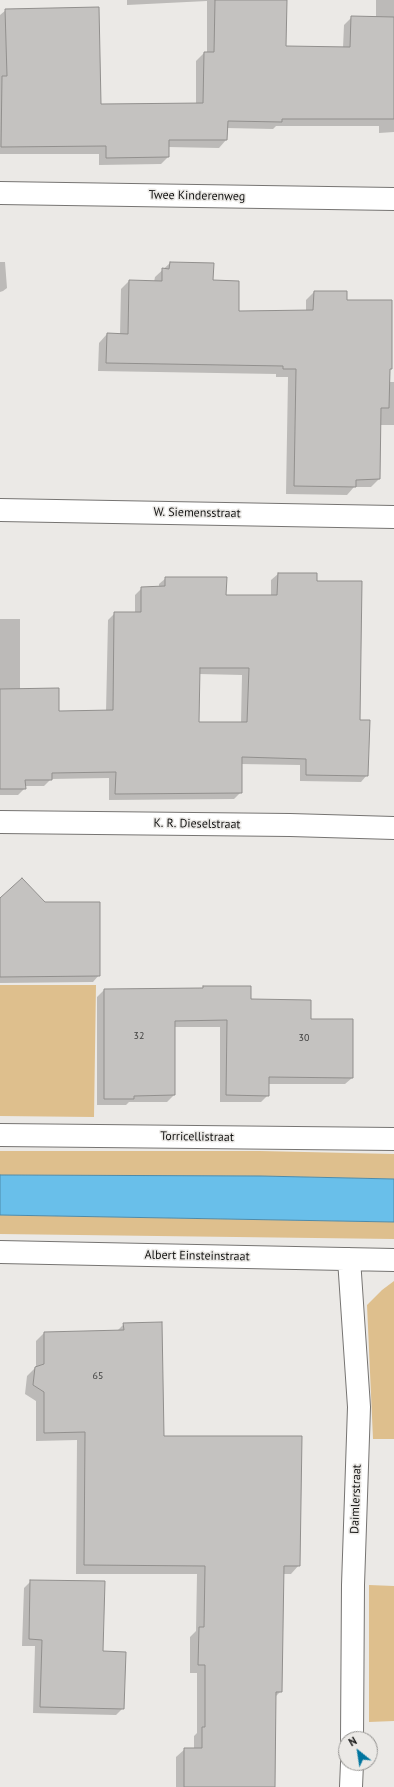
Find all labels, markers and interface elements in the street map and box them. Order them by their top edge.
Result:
street label: Twee Kinderenweg [149,188,245,204]
street label: W. Siemensstraat [153,505,241,521]
street label: K. R. Dieselstraat [153,816,241,832]
house number: 32 [134,1030,144,1042]
house number: 30 [299,1032,309,1044]
street label: Torricellistraat [160,1129,234,1145]
street label: Albert Einsteinstraat [144,1248,250,1264]
house number: 65 [93,1370,103,1382]
street label: Daimlerstraat [348,1464,364,1534]
north arrow [338,1731,378,1771]
text: N [346,1734,359,1749]

